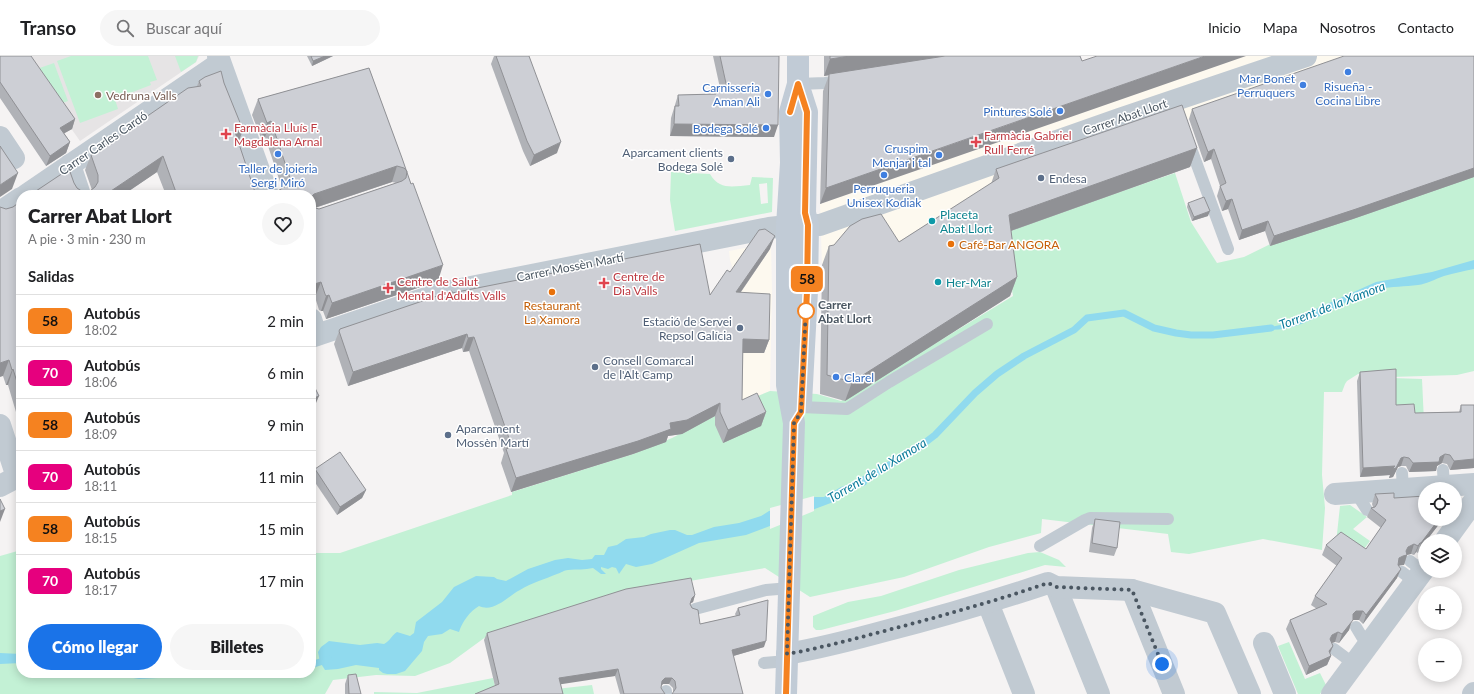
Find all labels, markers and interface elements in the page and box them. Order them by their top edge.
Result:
search box [100,10,380,46]
text: Transo [20,16,76,39]
icon: search [114,17,136,39]
text: Buscar aquí [146,19,222,37]
text: Inicio [1208,19,1241,36]
text: Mapa [1263,19,1297,36]
text: Nosotros [1319,19,1376,36]
text: Contacto [1398,19,1454,36]
marker: Risueña - Cocina Libre [1343,67,1353,77]
place label: Mar Bonet Perruquers [1237,71,1296,100]
place label: Risueña - Cocina Libre [1315,79,1381,108]
place label: Carnisseria Aman Ali [702,80,760,109]
marker: Mar Bonet Perruquers [1298,80,1308,90]
place label: Vedruna Valls [106,88,177,103]
marker: Carnisseria Aman Ali [763,89,773,99]
marker: Vedruna Valls [93,90,103,100]
street label: Carrer Abat Llort [1081,95,1170,138]
place label: Pintures Solé [983,104,1052,119]
marker: Pintures Solé [1055,106,1065,116]
street label: Carrer Carles Cardó [56,108,150,178]
place label: Farmàcia Lluís F. Magdalena Arnal [234,120,322,149]
place label: Bodega Solé [693,121,758,136]
marker: Bodega Solé [761,123,771,133]
place label: Farmàcia Gabriel Rull Ferré [984,128,1072,157]
marker: Farmàcia Lluís F. Magdalena Arnal [221,129,231,139]
marker: Farmàcia Gabriel Rull Ferré [971,137,981,147]
place label: Cruspim. Menjar i tal [872,141,931,170]
place label: Aparcament clients Bodega Solé [622,145,723,174]
marker: Taller de joieria Sergi Miró [273,149,283,159]
marker: Cruspim. Menjar i tal [934,150,944,160]
marker: Aparcament clients Bodega Solé [726,154,736,164]
place label: Taller de joieria Sergi Miró [238,161,318,190]
marker: Perruqueria Unisex Kodiak [879,170,889,180]
place label: Endesa [1049,171,1087,186]
marker: Endesa [1036,173,1046,183]
place label: Perruqueria Unisex Kodiak [847,181,922,210]
button: heart [262,203,304,245]
text: Carrer Abat Llort [28,204,172,227]
place label: Placeta Abat Llort [940,207,993,236]
marker: Placeta Abat Llort [927,216,937,226]
text: A pie · 3 min · 230 m [28,231,146,247]
place label: Café-Bar ANGORA [959,237,1060,252]
marker: Café-Bar ANGORA [946,239,956,249]
street label: Carrer Mossèn Martí [515,249,625,285]
line badge: 58 [789,266,825,292]
text: Salidas [28,267,74,285]
place label: Centre de Dia Valls [613,269,665,298]
text: 58 [799,270,815,287]
place label: Centre de Salut Mental d'Adults Valls [397,274,506,303]
place label: Her-Mar [946,275,992,290]
marker: Centre de Dia Valls [598,277,610,289]
marker: Her-Mar [933,277,943,287]
water label: Torrent de la Xamora [1277,277,1388,333]
marker: Centre de Salut Mental d'Adults Valls [382,282,394,294]
marker: Restaurant La Xamora [547,287,557,297]
place label: Carrer Abat Llort [817,297,872,326]
place label: Restaurant La Xamora [524,298,581,327]
marker: Carrer Abat Llort [797,302,815,320]
text: Autobús [84,304,140,322]
text: 58 [42,312,58,329]
text: 2 min [267,312,304,330]
place label: Estació de Servei Repsol Galícia [643,314,732,343]
text: 18:02 [84,322,117,338]
marker: Estació de Servei Repsol Galícia [735,323,745,333]
place label: Consell Comarcal de l'Alt Camp [603,353,694,382]
text: Autobús [84,356,140,374]
marker: Consell Comarcal de l'Alt Camp [590,362,600,372]
text: 70 [42,364,58,381]
text: 6 min [267,364,304,382]
place label: Clarel [844,370,874,385]
marker: Clarel [831,372,841,382]
text: 18:06 [84,374,117,390]
text: Autobús [84,408,140,426]
text: 58 [42,416,58,433]
text: 9 min [267,416,304,434]
place label: Aparcament Mossèn Martí [456,421,530,450]
text: 18:09 [84,426,117,442]
marker: Aparcament Mossèn Martí [443,430,453,440]
water label: Torrent de la Xamora [825,434,930,506]
text: Autobús [84,460,140,478]
text: 70 [42,468,58,485]
text: 11 min [258,468,304,486]
text: 18:11 [84,478,117,494]
map controls [1418,482,1462,682]
button: locate [1418,482,1462,526]
text: Autobús [84,512,140,530]
text: 58 [42,520,58,537]
text: 15 min [258,520,304,538]
text: 18:15 [84,530,117,546]
button: layers [1418,534,1462,578]
text: Autobús [84,564,140,582]
text: 70 [42,572,58,589]
text: 17 min [258,572,304,590]
text: 18:17 [84,582,117,598]
button: + [1418,586,1462,630]
button: Cómo llegar [28,624,162,670]
button: Billetes [170,624,304,670]
button: − [1418,638,1462,682]
your location [1152,654,1172,674]

